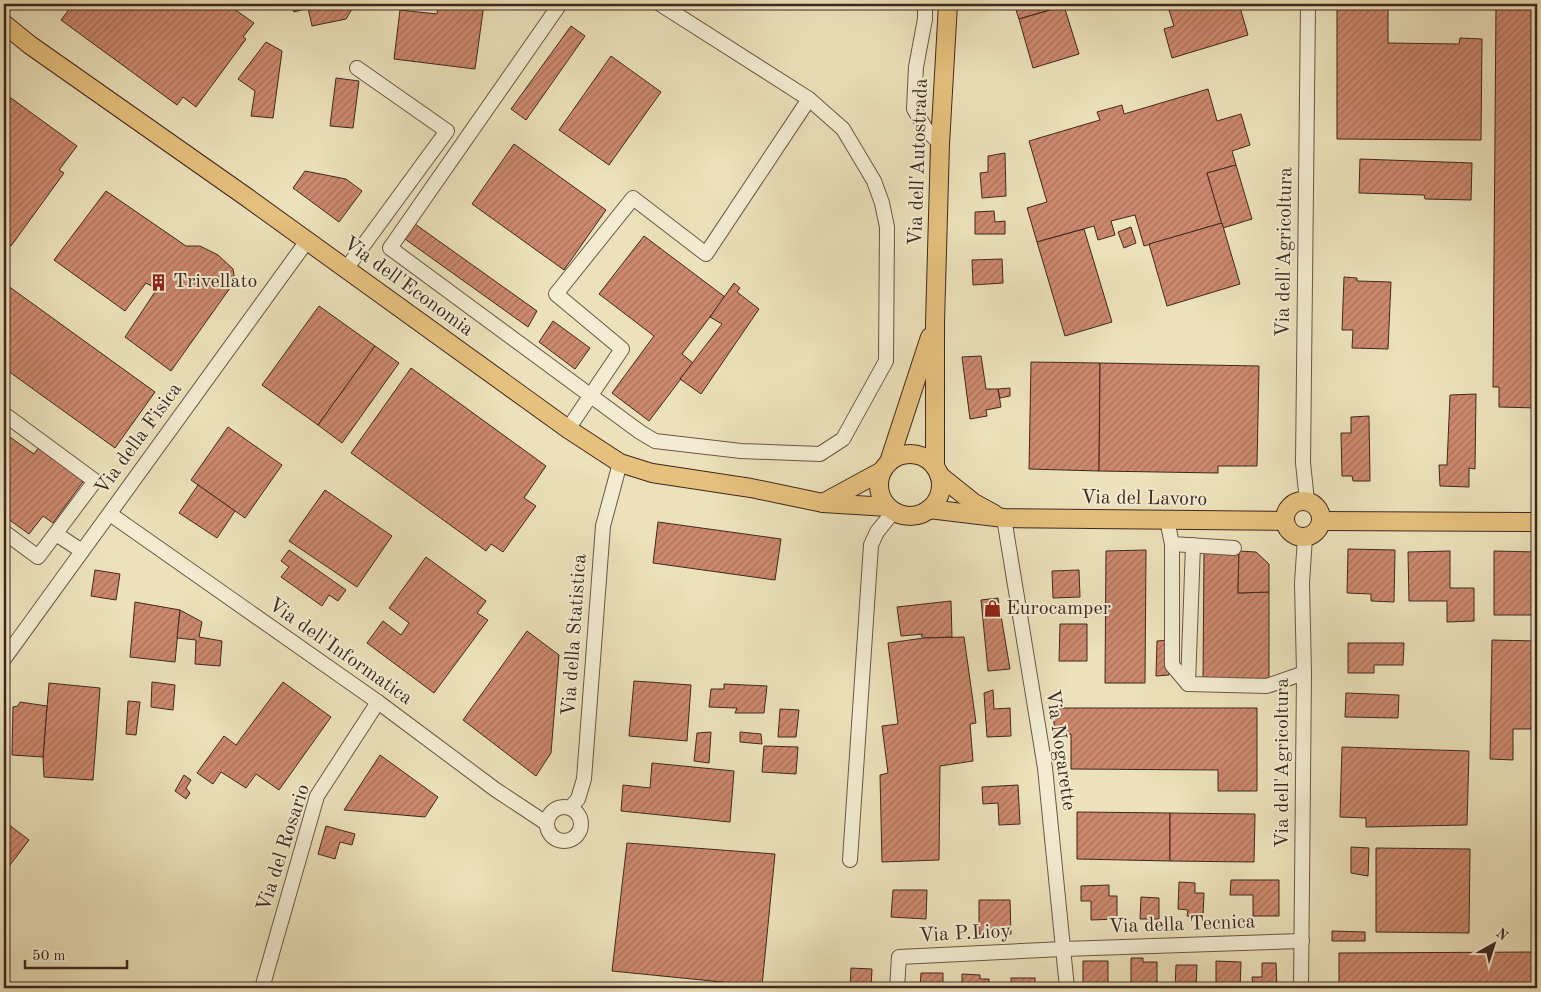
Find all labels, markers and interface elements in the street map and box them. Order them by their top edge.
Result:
street label: Via dell'Autostrada [906,78,932,246]
street label: Via dell'Agricoltura [1274,167,1296,337]
street label: Via dell'Economia [339,233,477,341]
building icon: Trivellato [149,272,169,292]
place label: Trivellato [173,272,257,292]
street label: Via della Fisica [92,379,186,499]
street label: Via del Lavoro [1081,488,1207,510]
street label: Via della Statistica [559,553,591,717]
street label: Via dell'Informatica [264,595,416,709]
shop icon: Eurocamper [982,599,1002,619]
place label: Eurocamper [1006,599,1111,619]
street label: Via dell'Agricoltura [1273,678,1293,848]
street label: Via Nogarette [1042,688,1078,812]
street label: Via del Rosario [254,782,314,914]
street label: Via della Tecnica [1108,912,1256,938]
north arrow [1468,920,1518,970]
street label: Via P.Lioy [918,922,1012,946]
text: N [1493,926,1510,944]
scale bar [25,937,128,969]
text: 50 m [32,949,66,964]

